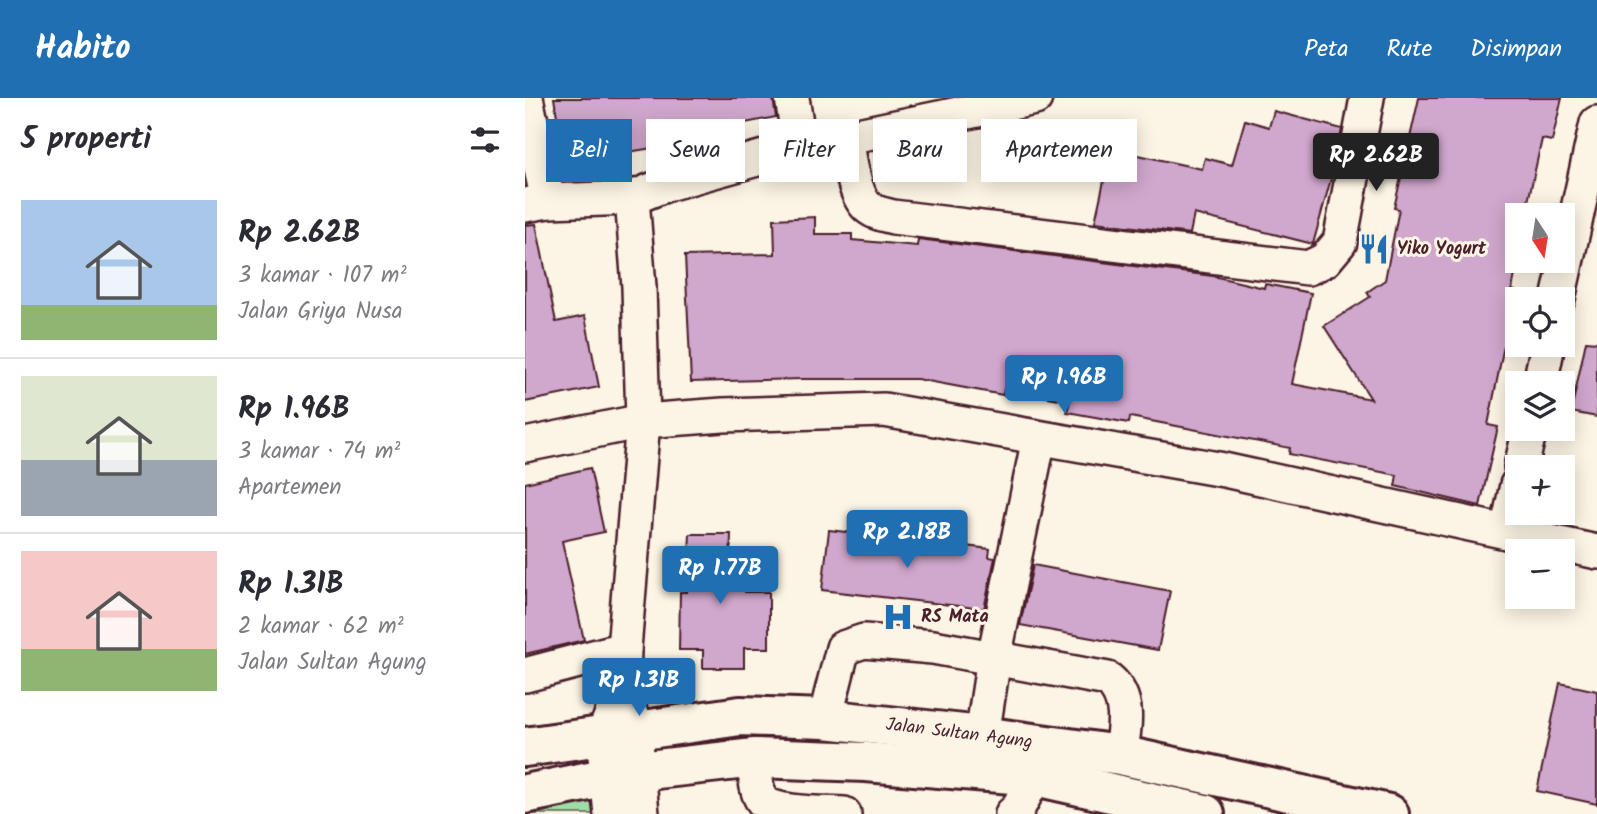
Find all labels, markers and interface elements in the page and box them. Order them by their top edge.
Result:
text: Habito [35,23,131,76]
text: Peta [1304,30,1349,69]
text: Rute [1387,30,1432,69]
text: Disimpan [1470,30,1562,69]
text: 5 properti [21,116,151,164]
chip: Beli [546,119,632,182]
chip: Sewa [646,119,745,182]
chip: Filter [759,119,859,182]
chip: Baru [873,119,967,182]
chip: Apartemen [981,119,1137,182]
icon: filters [466,121,504,159]
pin: Rp 2.62B [1304,134,1448,193]
text: Rp 2.62B [1329,138,1423,174]
north arrow [1505,203,1575,273]
map controls [1505,203,1575,609]
text: Rp 2.62B [238,210,361,258]
icon: home [77,228,161,312]
restaurant icon: Yiko Yogurt [1357,232,1391,266]
place label: Yiko Yogurt [1397,235,1487,264]
text: 3 kamar · 107 m² [238,258,406,294]
button: locate [1505,287,1575,357]
text: Jalan Griya Nusa [238,294,403,330]
pin: Rp 1.96B [992,356,1136,415]
text: Rp 1.96B [1021,360,1107,396]
button: layers [1505,371,1575,441]
text: Rp 1.96B [238,386,350,434]
icon: home [77,404,161,488]
text: 3 kamar · 74 m² [238,434,400,470]
button: + [1505,455,1575,525]
text: Apartemen [238,470,342,506]
pin: Rp 2.18B [835,510,979,570]
text: Rp 2.18B [863,515,951,551]
button: − [1505,539,1575,609]
pin: Rp 1.77B [648,546,792,606]
text: Rp 1.77B [678,551,762,587]
text: Rp 1.31B [238,561,344,609]
icon: home [77,579,161,663]
hospital icon: RS Mata [881,600,915,634]
place label: RS Mata [921,603,989,632]
text: 2 kamar · 62 m² [238,609,404,645]
text: Jalan Sultan Agung [238,645,427,681]
pin: Rp 1.31B [567,658,711,718]
text: Rp 1.31B [598,663,680,699]
street label: Jalan Sultan Agung [884,711,1034,757]

